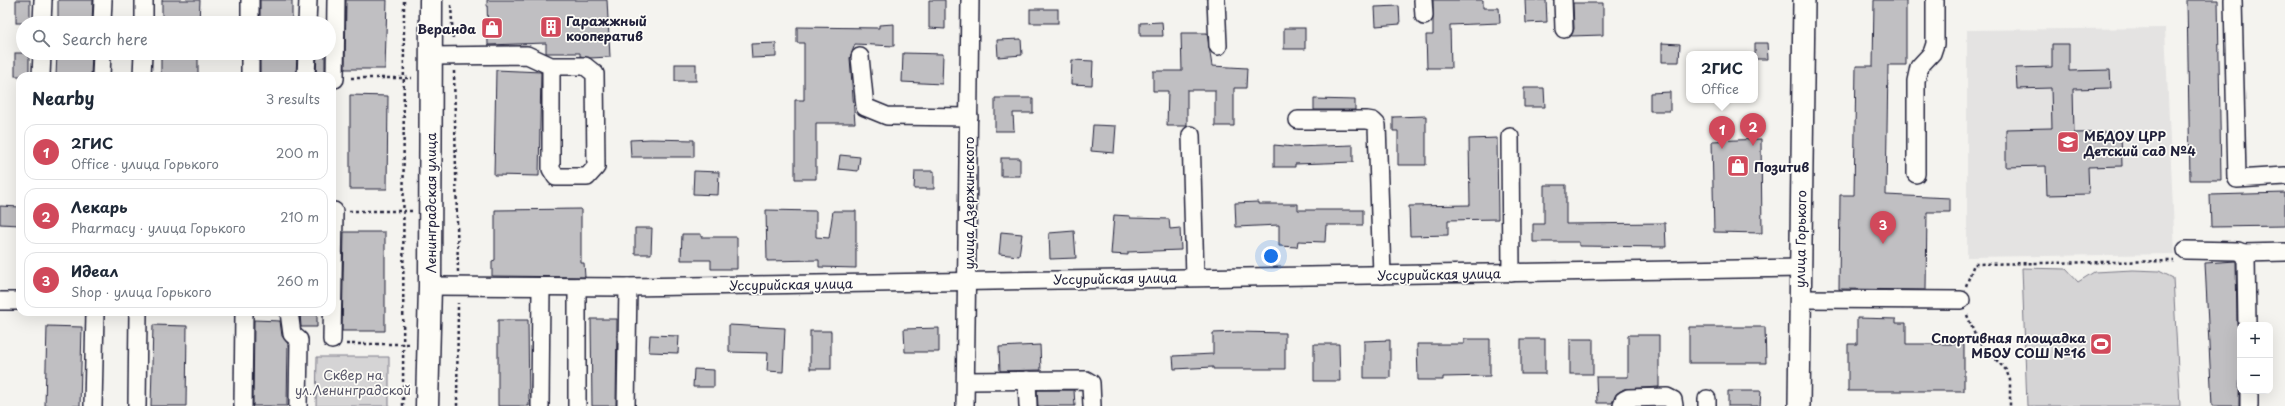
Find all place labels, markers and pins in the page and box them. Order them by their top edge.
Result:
place label: Гаражжный кооператив [566,11,647,45]
building icon: Гаражжный кооператив [538,14,564,40]
shop icon: Веранда [479,15,505,41]
place label: Веранда [417,19,476,38]
pin: 2 [1740,113,1766,146]
pin: 1 [1709,116,1735,149]
place label: МБДОУ ЦРР Детский сад №4 [2083,126,2196,160]
school or university icon: МБДОУ ЦРР Детский сад №4 [2055,129,2081,155]
shop icon: Позитив [1725,153,1751,179]
place label: Позитив [1754,157,1809,176]
pin: 3 [1870,211,1896,244]
place label: Спортивная площадка МБОУ СОШ №16 [1931,328,2086,362]
sports icon: Спортивная площадка МБОУ СОШ №16 [2088,331,2114,357]

